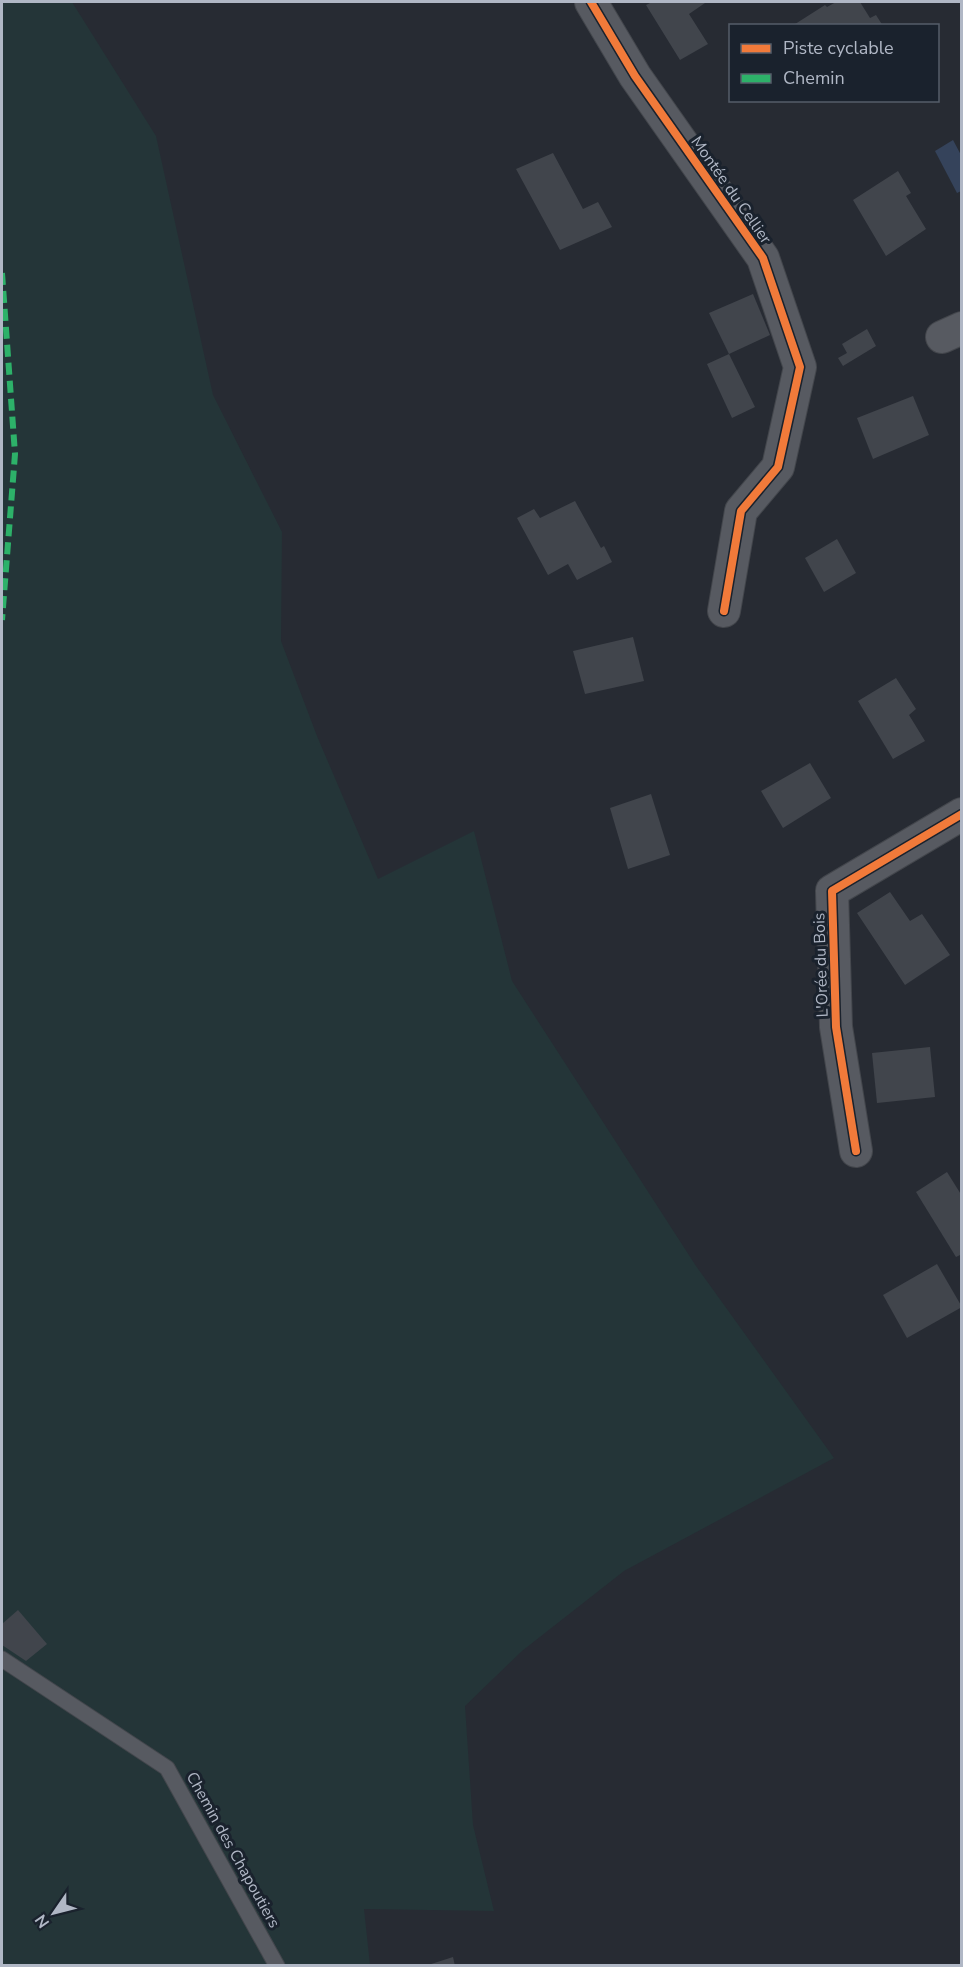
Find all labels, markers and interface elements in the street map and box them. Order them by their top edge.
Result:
legend [729,24,939,102]
text: Piste cyclable [783,36,894,60]
text: Chemin [783,66,845,90]
street label: Montée du Cellier [686,132,777,248]
street label: L'Orée du Bois [808,912,834,1018]
street label: Chemin des Chapoutiers [181,1768,285,1932]
north arrow [24,1883,84,1943]
text: N [30,1910,55,1932]

